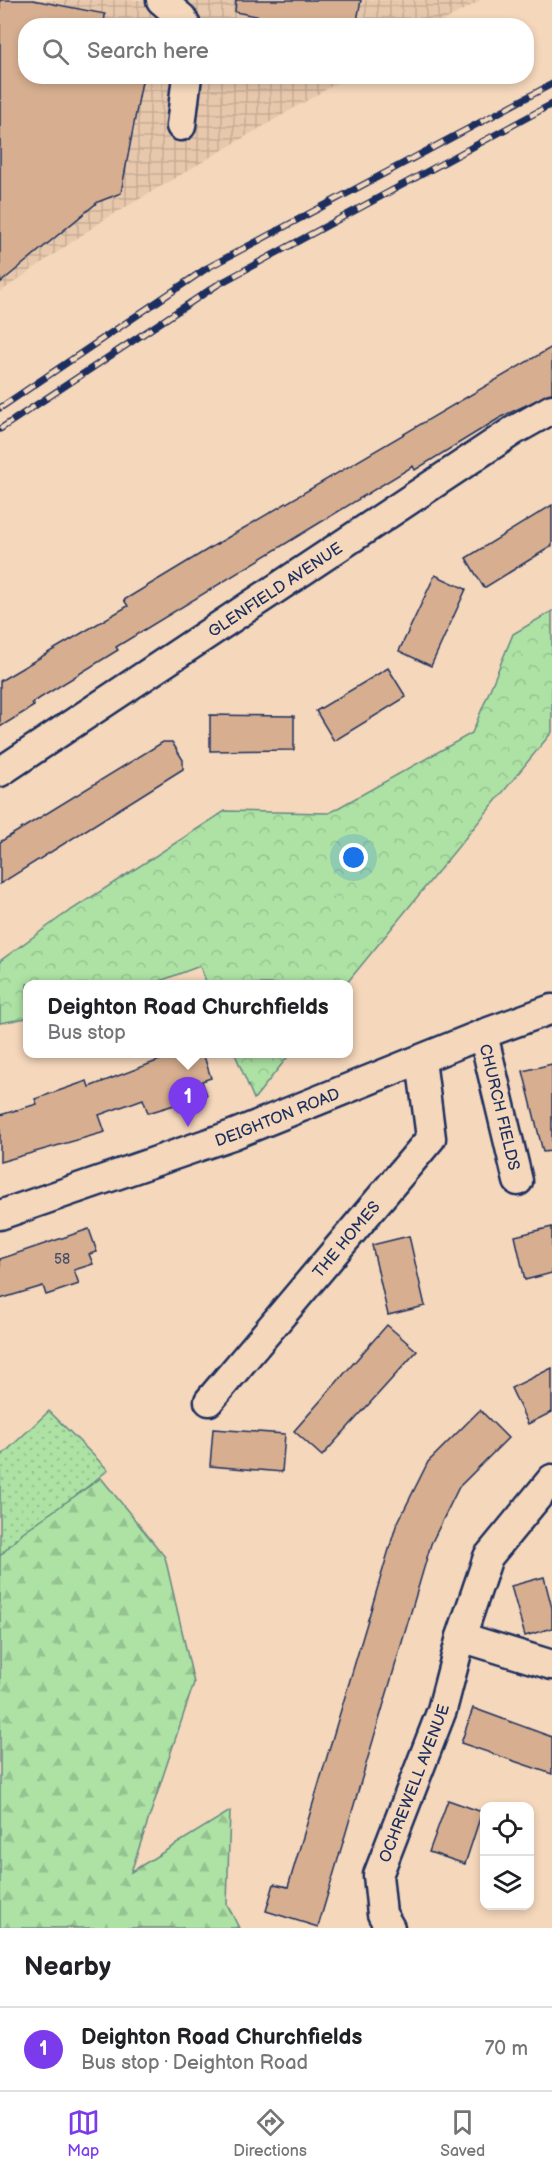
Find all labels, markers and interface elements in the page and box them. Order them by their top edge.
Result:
search box [18,18,534,84]
icon: search [39,35,72,68]
text: Search here [87,38,209,65]
street label: GLENFIELD AVENUE [205,539,346,642]
your location [339,843,368,872]
popup [23,980,353,1058]
text: Deighton Road Churchfields [47,994,329,1021]
text: Bus stop [47,1021,126,1045]
street label: CHURCH FIELDS [475,1042,523,1172]
pin: 1 [168,1078,207,1127]
street label: DEIGHTON ROAD [213,1085,343,1151]
street label: THE HOMES [309,1198,385,1282]
house number: 58 [54,1251,70,1268]
street label: OCHREWELL AVENUE [376,1702,454,1865]
map controls [480,1802,534,1910]
button: locate [480,1802,534,1856]
button: layers [480,1856,534,1910]
text: Nearby [24,1952,111,1983]
text: Deighton Road Churchfields [81,2024,362,2051]
text: 1 [39,2037,48,2061]
text: 70 m [484,2037,528,2061]
text: Bus stop · Deighton Road [81,2051,308,2075]
tab: Map [67,2106,100,2161]
tab: Directions [233,2106,307,2161]
tab: Saved [440,2106,485,2161]

